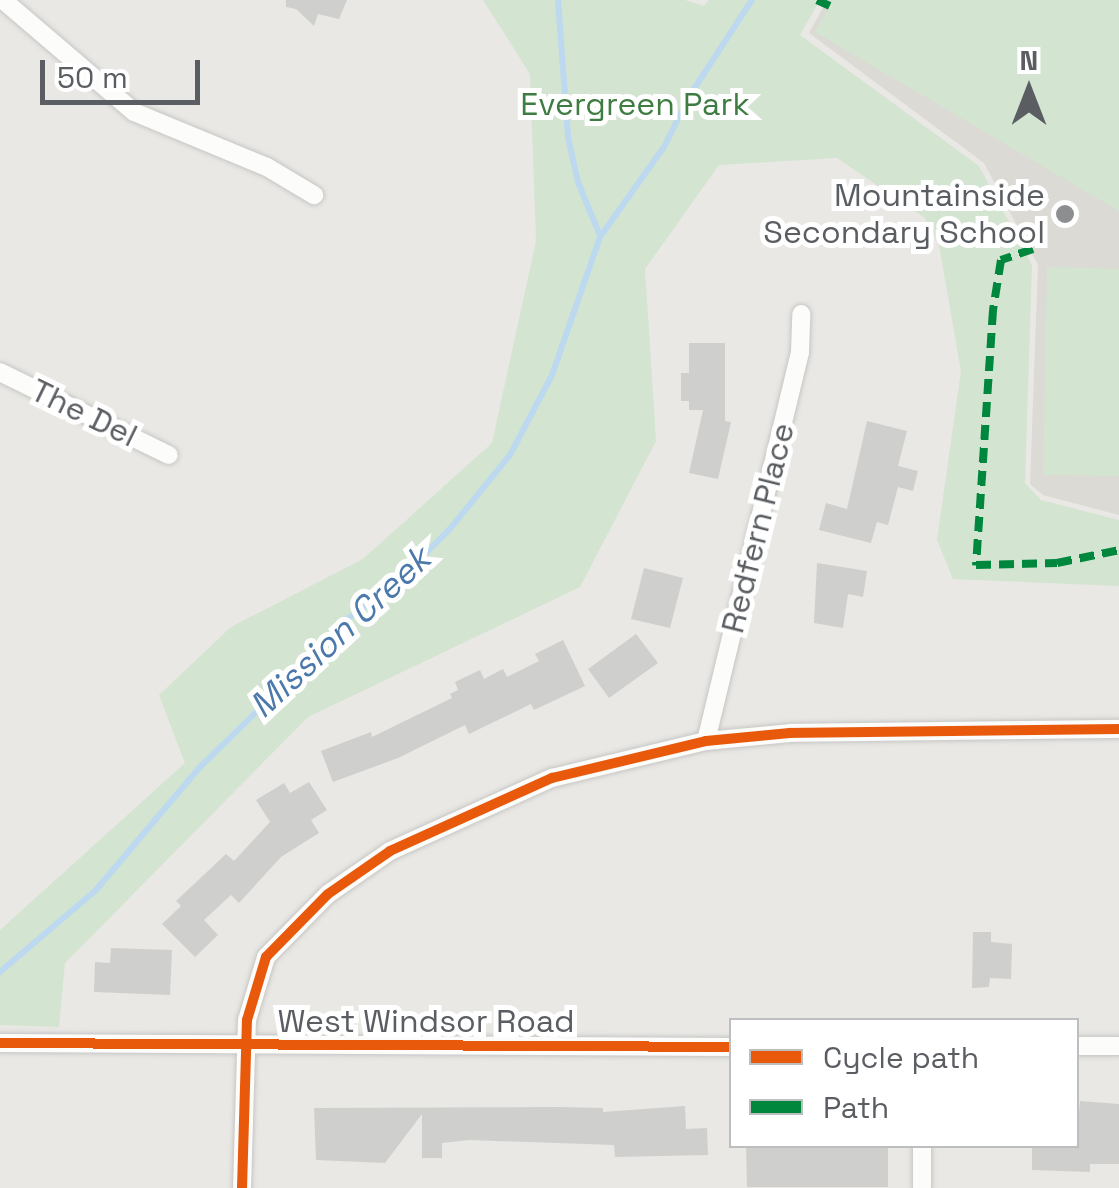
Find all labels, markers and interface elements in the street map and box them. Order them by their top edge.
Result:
scale bar [45,40,205,102]
north arrow [979,40,1079,140]
text: N [1020,42,1038,78]
text: 50 m [57,58,128,97]
park label: Evergreen Park [520,85,750,123]
place label: Mountainside Secondary School [763,177,1045,252]
marker: Mountainside Secondary School [1054,203,1076,225]
street label: The Del [25,371,143,455]
street label: Redfern Place [713,419,803,637]
water label: Mission Creek [241,538,439,726]
street label: West Windsor Road [277,1002,575,1040]
legend [729,1018,1079,1148]
text: Cycle path [823,1038,979,1077]
text: Path [823,1088,889,1127]

